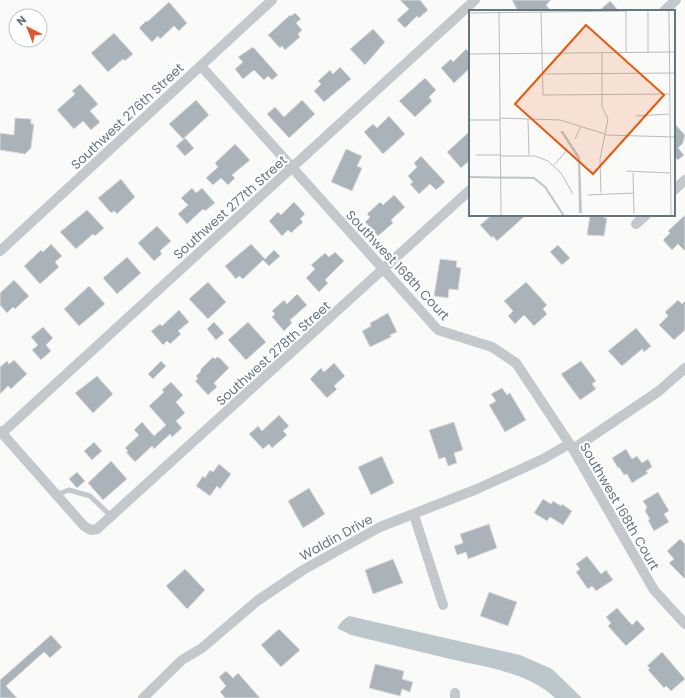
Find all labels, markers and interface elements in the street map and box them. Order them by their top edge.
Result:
north arrow [8,8,48,48]
inset map [469,10,675,216]
text: N [13,12,30,29]
street label: Southwest 276th Street [67,59,188,174]
street label: Southwest 277th Street [169,151,292,264]
street label: Southwest 168th Court [341,206,454,325]
street label: Southwest 278th Street [212,296,335,410]
street label: Southwest 168th Court [575,439,664,574]
street label: Waldin Drive [296,509,376,565]

